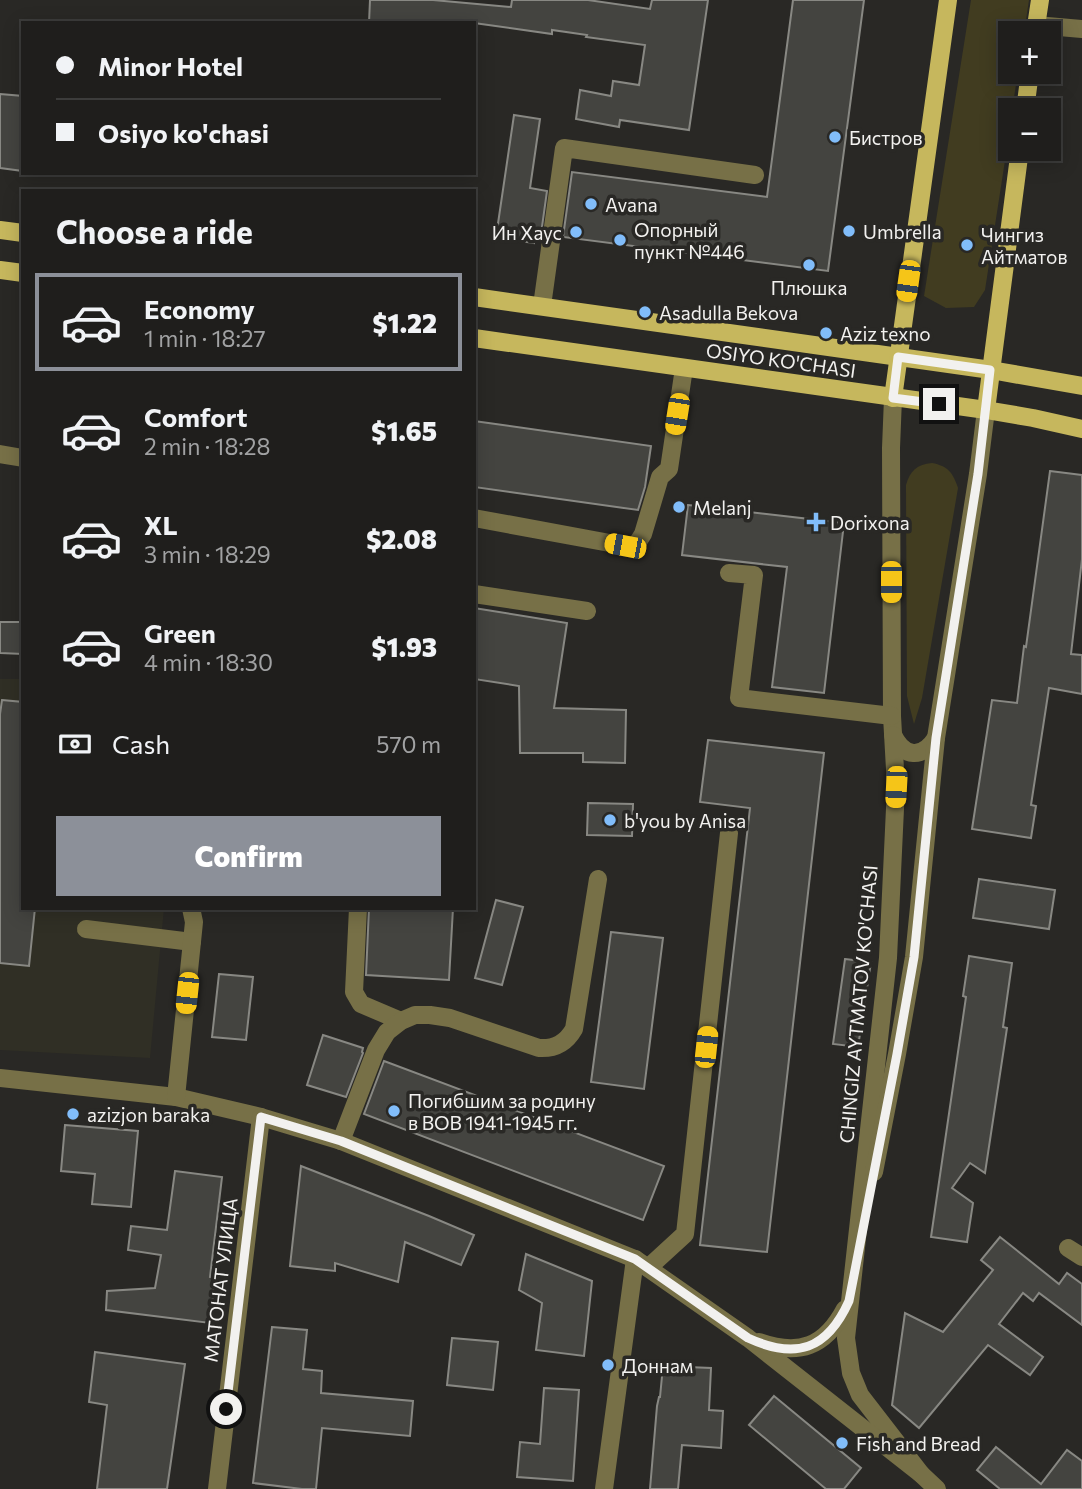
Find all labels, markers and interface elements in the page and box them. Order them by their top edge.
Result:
map controls [998,21,1061,161]
button: + [998,21,1061,84]
text: Minor Hotel [98,50,243,81]
button: − [998,98,1061,161]
text: Osiyo ko'chasi [98,117,269,148]
place label: Бистров [849,126,923,149]
marker: Бистров [827,129,843,145]
place label: Avana [605,193,658,216]
marker: Avana [583,196,599,212]
text: Choose a ride [56,211,253,251]
place label: Опорный пункт №446 [634,218,745,263]
place label: Umbrella [863,220,942,243]
place label: Ин Хаус [492,221,562,244]
marker: Umbrella [841,223,857,239]
place label: Чингиз Айтматов [981,223,1068,268]
marker: Ин Хаус [568,224,584,240]
marker: Опорный пункт №446 [612,232,628,248]
marker: Чингиз Айтматов [959,237,975,253]
marker: Плюшка [801,257,817,273]
car [895,259,922,303]
place label: Плюшка [771,276,847,299]
icon: car [60,291,123,354]
text: Economy [144,293,255,324]
place label: Asadulla Bekova [659,301,798,324]
marker: Asadulla Bekova [637,304,653,320]
text: $1.22 [372,307,437,338]
place label: Aziz texno [840,322,931,345]
text: 1 min · 18:27 [144,324,266,352]
marker: Aziz texno [818,325,834,341]
street label: OSIYO KO'CHASI [705,338,857,382]
route end [923,388,955,420]
car [664,392,691,436]
icon: car [60,399,123,462]
text: Comfort [144,401,247,432]
text: $1.65 [371,415,437,446]
text: 2 min · 18:28 [144,432,270,460]
place label: Melanj [693,496,752,519]
marker: Melanj [671,499,687,515]
icon: car [60,507,123,570]
text: XL [144,509,178,540]
place label: Dorixona [830,511,910,534]
marker: Dorixona [808,514,824,530]
text: $2.08 [366,523,437,554]
car [603,532,648,560]
text: 3 min · 18:29 [144,540,271,568]
car [881,561,902,603]
icon: car [60,615,123,678]
text: Green [144,617,216,648]
text: $1.93 [371,631,437,662]
text: 4 min · 18:30 [144,648,273,676]
icon: cash [56,725,94,763]
text: Cash [112,728,170,759]
text: 570 m [376,730,441,758]
car [885,765,908,809]
place label: b'you by Anisa [624,809,746,832]
marker: b'you by Anisa [602,812,618,828]
button: Confirm [56,816,441,896]
street label: CHINGIZ AYTMATOV KO'CHASI [834,864,882,1144]
car [175,971,200,1015]
car [694,1025,719,1069]
place label: Погибшим за родину в ВОВ 1941-1945 гг. [408,1089,596,1134]
place label: azizjon baraka [87,1103,210,1126]
marker: Погибшим за родину в ВОВ 1941-1945 гг. [386,1103,402,1119]
marker: azizjon baraka [65,1106,81,1122]
street label: МАТОНАТ УЛИЦА [198,1196,242,1364]
place label: Доннам [622,1354,693,1377]
marker: Доннам [600,1357,616,1373]
route start [210,1393,242,1425]
place label: Fish and Bread [856,1432,981,1455]
marker: Fish and Bread [834,1435,850,1451]

